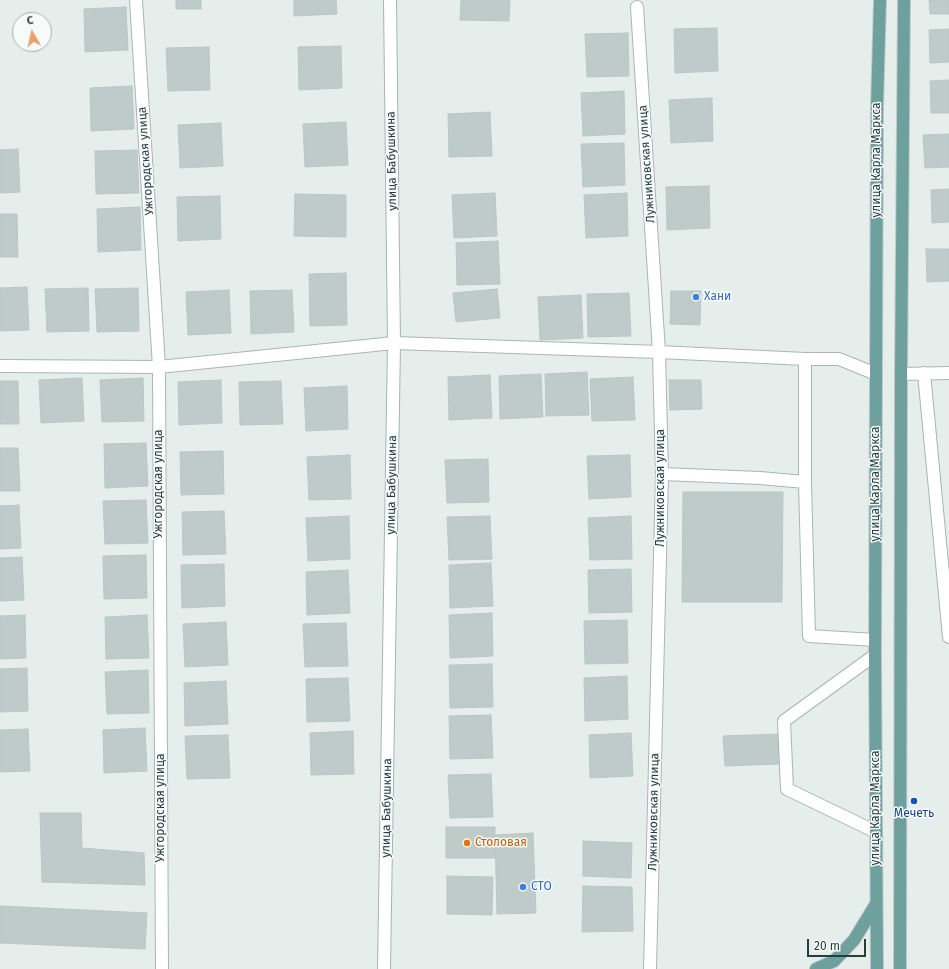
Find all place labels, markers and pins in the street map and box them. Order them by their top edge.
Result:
place label: Хани [704,290,731,304]
marker: Хани [691,292,701,302]
marker: Мечеть [909,796,919,806]
place label: Мечеть [894,807,934,821]
place label: Столовая [475,836,527,850]
marker: Столовая [462,838,472,848]
place label: СТО [531,880,552,894]
marker: СТО [518,882,528,892]

